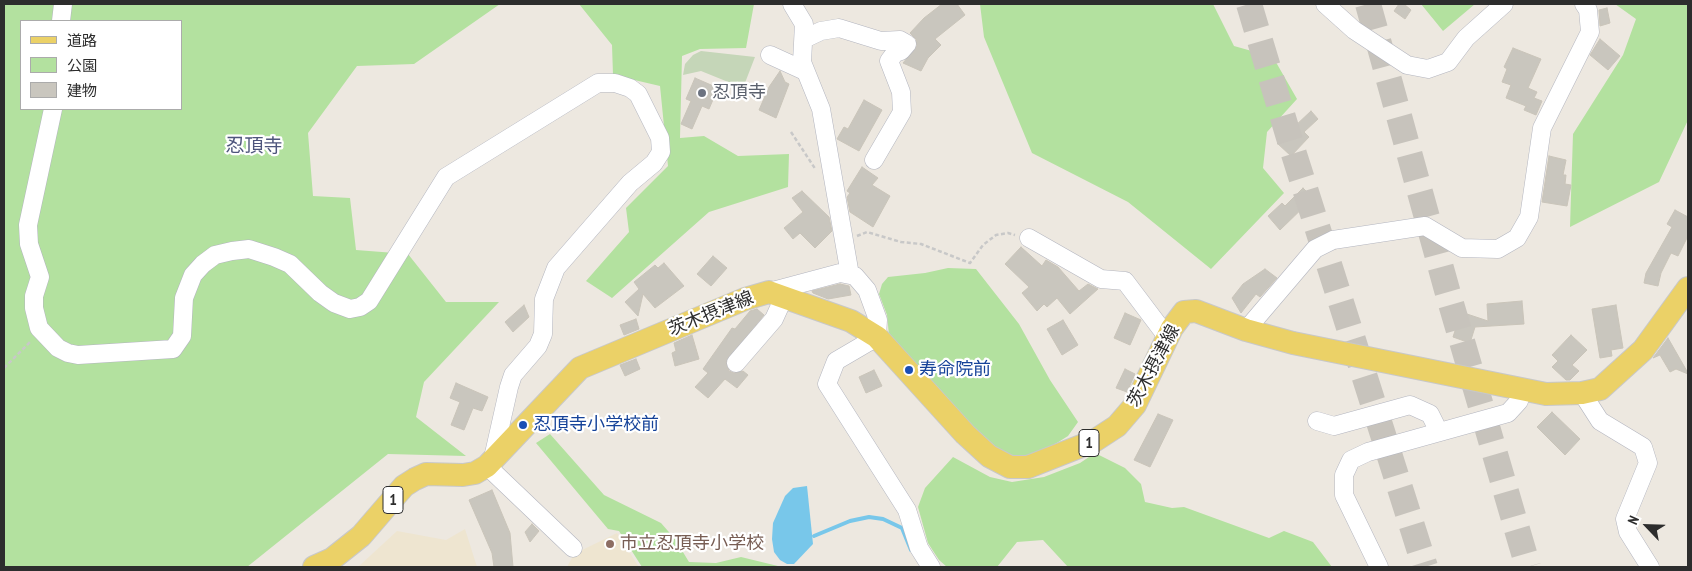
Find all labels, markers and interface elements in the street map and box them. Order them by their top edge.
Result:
legend [20,20,182,110]
text: 道路 [67,31,97,50]
text: 公園 [67,56,97,75]
text: 建物 [67,81,97,100]
place label: 忍頂寺 [712,82,766,104]
marker: 忍頂寺 [696,87,708,99]
district label: 忍頂寺 [226,136,282,158]
street label: 茨木摂津線 [665,287,757,341]
street label: 茨木摂津線 [1123,321,1185,411]
place label: 寿命院前 [919,359,991,381]
marker: 寿命院前 [903,364,915,376]
place label: 忍頂寺小学校前 [533,414,659,436]
marker: 忍頂寺小学校前 [517,419,529,431]
road number: 1 [1079,429,1099,456]
road number: 1 [383,486,403,514]
north arrow [1622,501,1672,551]
text: N [1624,513,1643,527]
place label: 市立忍頂寺小学校 [620,533,764,555]
marker: 市立忍頂寺小学校 [604,538,616,550]

